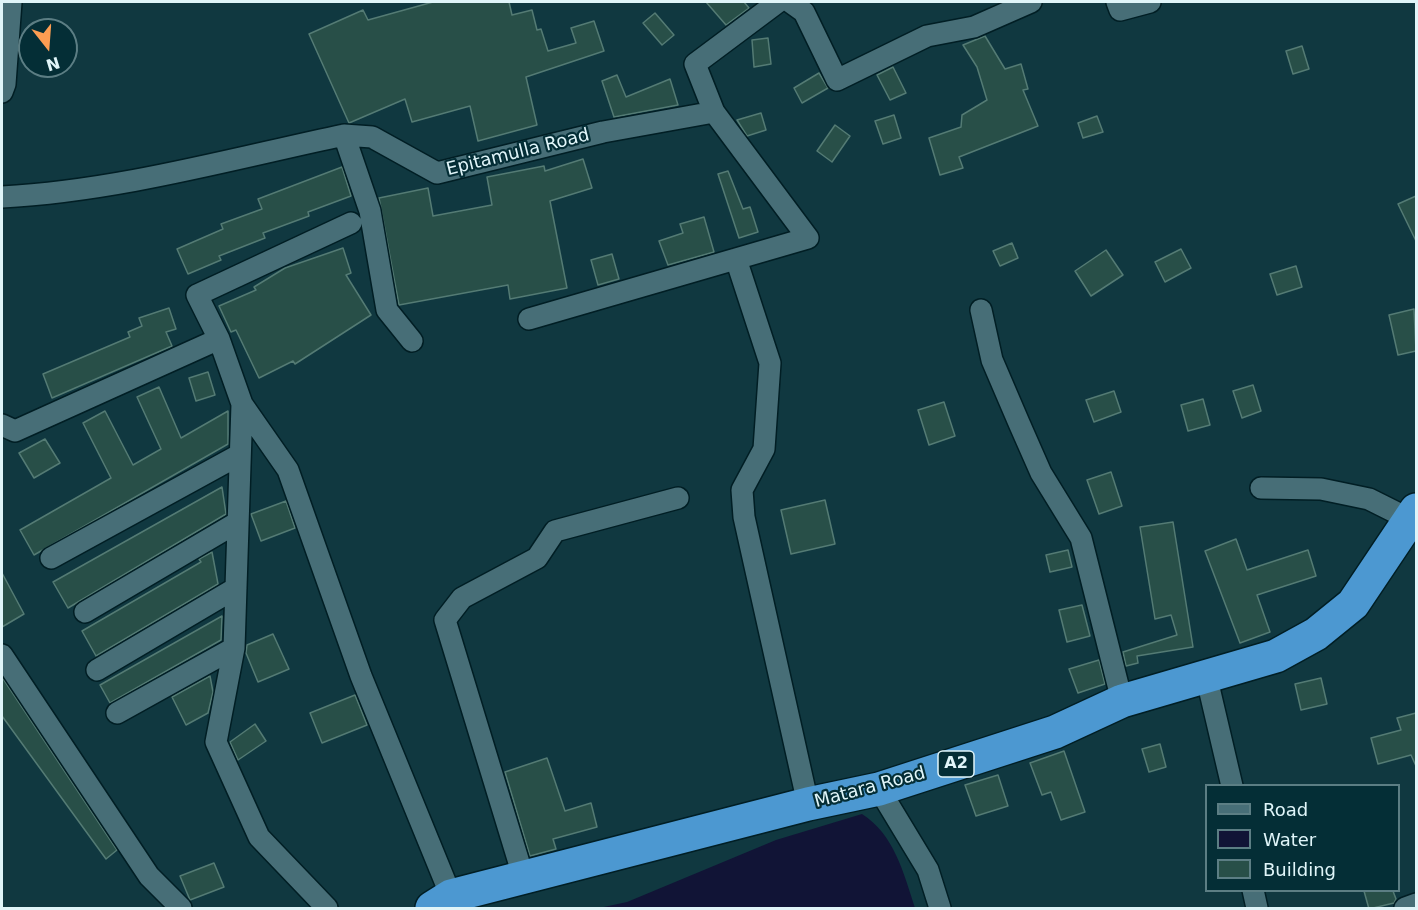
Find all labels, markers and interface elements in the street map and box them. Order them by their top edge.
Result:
north arrow [18,18,78,78]
text: N [44,53,62,75]
street label: Epitamulla Road [444,125,592,181]
road number: A2 [938,751,974,777]
street label: Matara Road [812,763,928,813]
legend [1205,784,1400,892]
text: Road [1263,799,1308,820]
text: Water [1263,829,1316,850]
text: Building [1263,859,1336,880]

